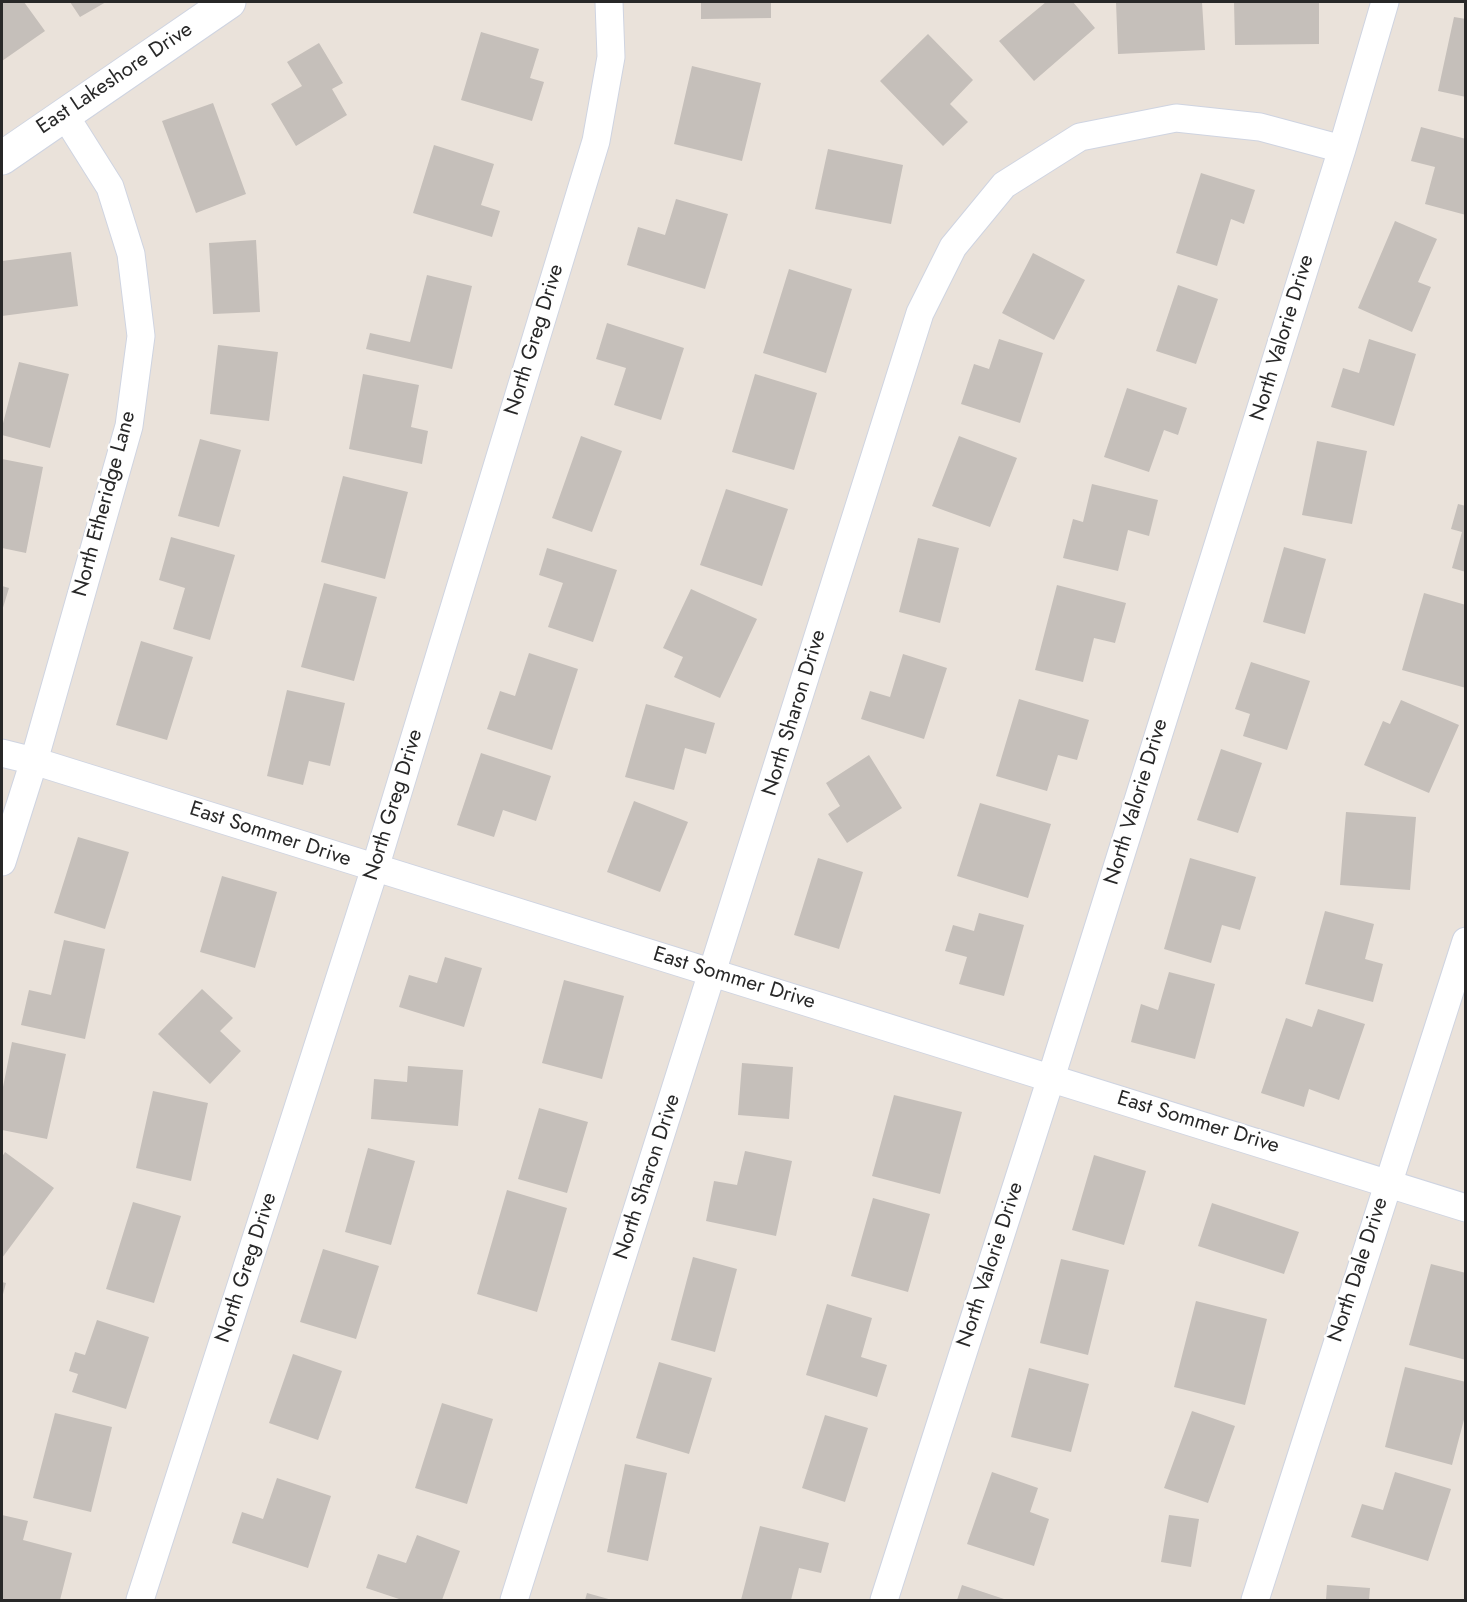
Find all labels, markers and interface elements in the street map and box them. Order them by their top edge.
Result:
street label: East Lakeshore Drive [32,18,198,140]
street label: North Valorie Drive [1246,252,1320,424]
street label: North Greg Drive [500,262,570,418]
street label: North Etheridge Lane [68,409,142,599]
street label: North Sharon Drive [758,627,832,799]
street label: North Valorie Drive [1100,716,1174,888]
street label: North Greg Drive [359,727,429,883]
street label: East Sommer Drive [186,797,354,873]
street label: East Sommer Drive [650,942,818,1016]
street label: East Sommer Drive [1114,1086,1282,1160]
street label: North Sharon Drive [609,1091,687,1263]
street label: North Valorie Drive [952,1179,1030,1351]
street label: North Greg Drive [211,1190,283,1346]
street label: North Dale Drive [1324,1195,1394,1345]

